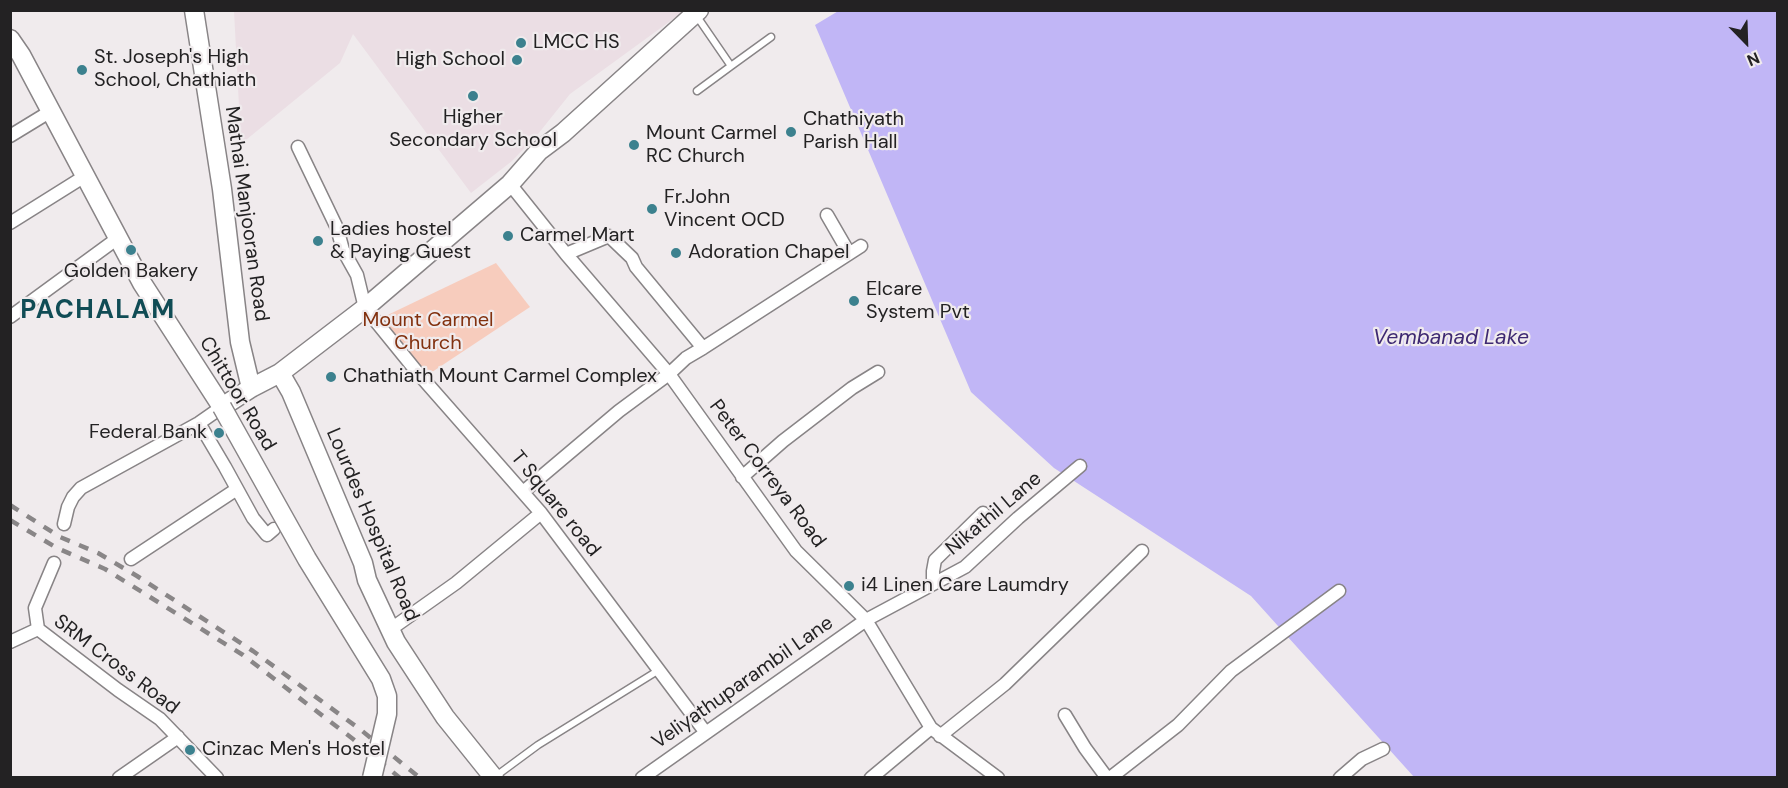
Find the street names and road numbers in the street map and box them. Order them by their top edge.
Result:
street label: Mathai Manjooran Road [219,105,273,323]
street label: Chittoor Road [193,333,281,455]
street label: Peter Correya Road [704,395,830,553]
street label: Lourdes Hospital Road [320,425,424,625]
street label: T Square road [505,446,605,562]
street label: Nikathil Lane [941,467,1047,561]
street label: SRM Cross Road [49,610,183,720]
street label: Veliyathuparambil Lane [648,611,838,755]

